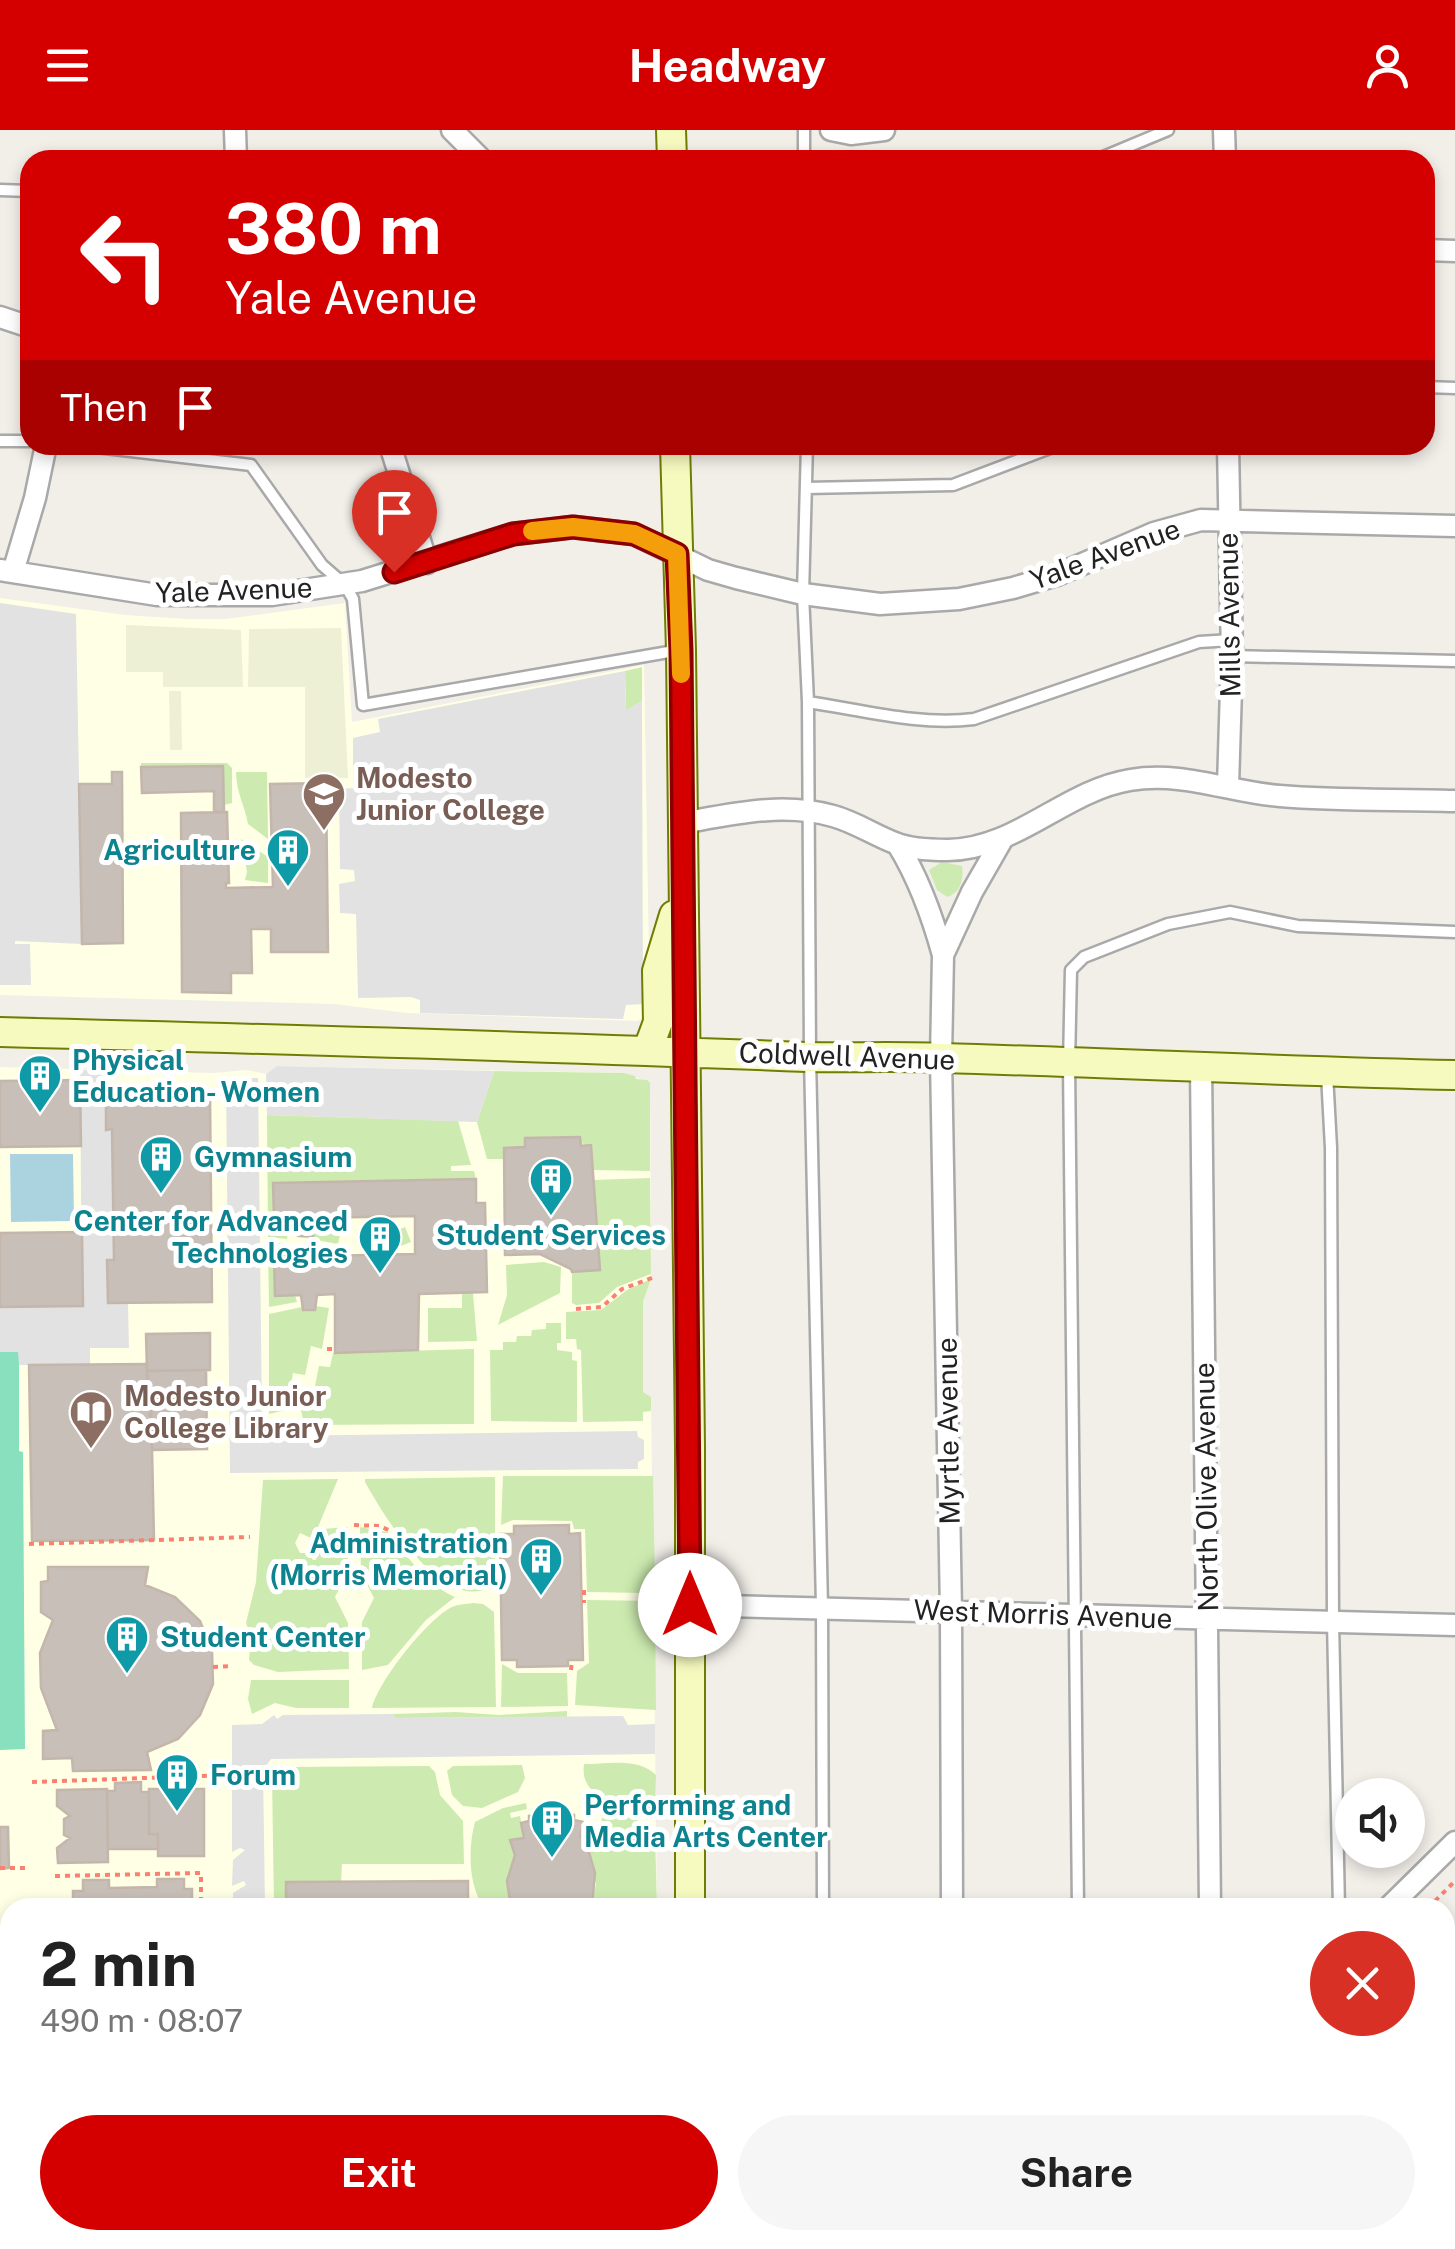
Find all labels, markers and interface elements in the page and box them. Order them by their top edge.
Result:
icon: menu [40,38,95,93]
icon: person [1360,38,1415,93]
text: Headway [629,39,826,92]
text: 380 m [225,187,442,270]
icon: left [60,190,190,320]
text: Yale Avenue [225,271,477,324]
icon: arrive [168,380,223,435]
text: Then [60,385,148,430]
pin [352,470,437,573]
icon: arrive [367,485,422,540]
street label: Yale Avenue [1025,511,1184,596]
street label: Mills Avenue [1211,532,1246,698]
street label: Yale Avenue [155,570,313,609]
place label: Modesto Junior College [356,761,545,826]
school or university icon: Modesto Junior College [301,771,347,832]
building icon: Agriculture [265,827,311,888]
place label: Agriculture [103,833,256,866]
street label: Coldwell Avenue [738,1035,956,1076]
place label: Physical Education- Women [72,1043,320,1108]
building icon: Physical Education- Women [17,1053,63,1114]
building icon: Gymnasium [138,1134,184,1195]
place label: Gymnasium [194,1140,352,1173]
building icon: Student Services [528,1156,574,1217]
place label: Center for Advanced Technologies [74,1204,348,1269]
building icon: Center for Advanced Technologies [357,1214,403,1275]
place label: Student Services [436,1218,666,1251]
street label: Myrtle Avenue [929,1337,966,1525]
street label: North Olive Avenue [1187,1362,1224,1612]
place label: Modesto Junior College Library [124,1379,329,1444]
library icon: Modesto Junior College Library [68,1389,114,1450]
place label: Administration (Morris Memorial) [270,1526,508,1591]
building icon: Administration (Morris Memorial) [518,1536,564,1597]
position arrow [638,1553,742,1657]
street label: West Morris Avenue [913,1592,1173,1635]
building icon: Student Center [104,1614,150,1675]
place label: Student Center [160,1620,366,1653]
building icon: Forum [154,1752,200,1813]
place label: Forum [210,1758,296,1791]
map controls [1335,1778,1425,1868]
button: sound [1335,1778,1425,1868]
place label: Performing and Media Arts Center [584,1788,828,1853]
building icon: Performing and Media Arts Center [529,1798,575,1859]
text: 2 min [40,1929,197,2000]
button: close [1310,1931,1415,2036]
text: 490 m · 08:07 [40,2002,243,2039]
button: Exit [40,2115,718,2230]
button: Share [738,2115,1415,2230]

